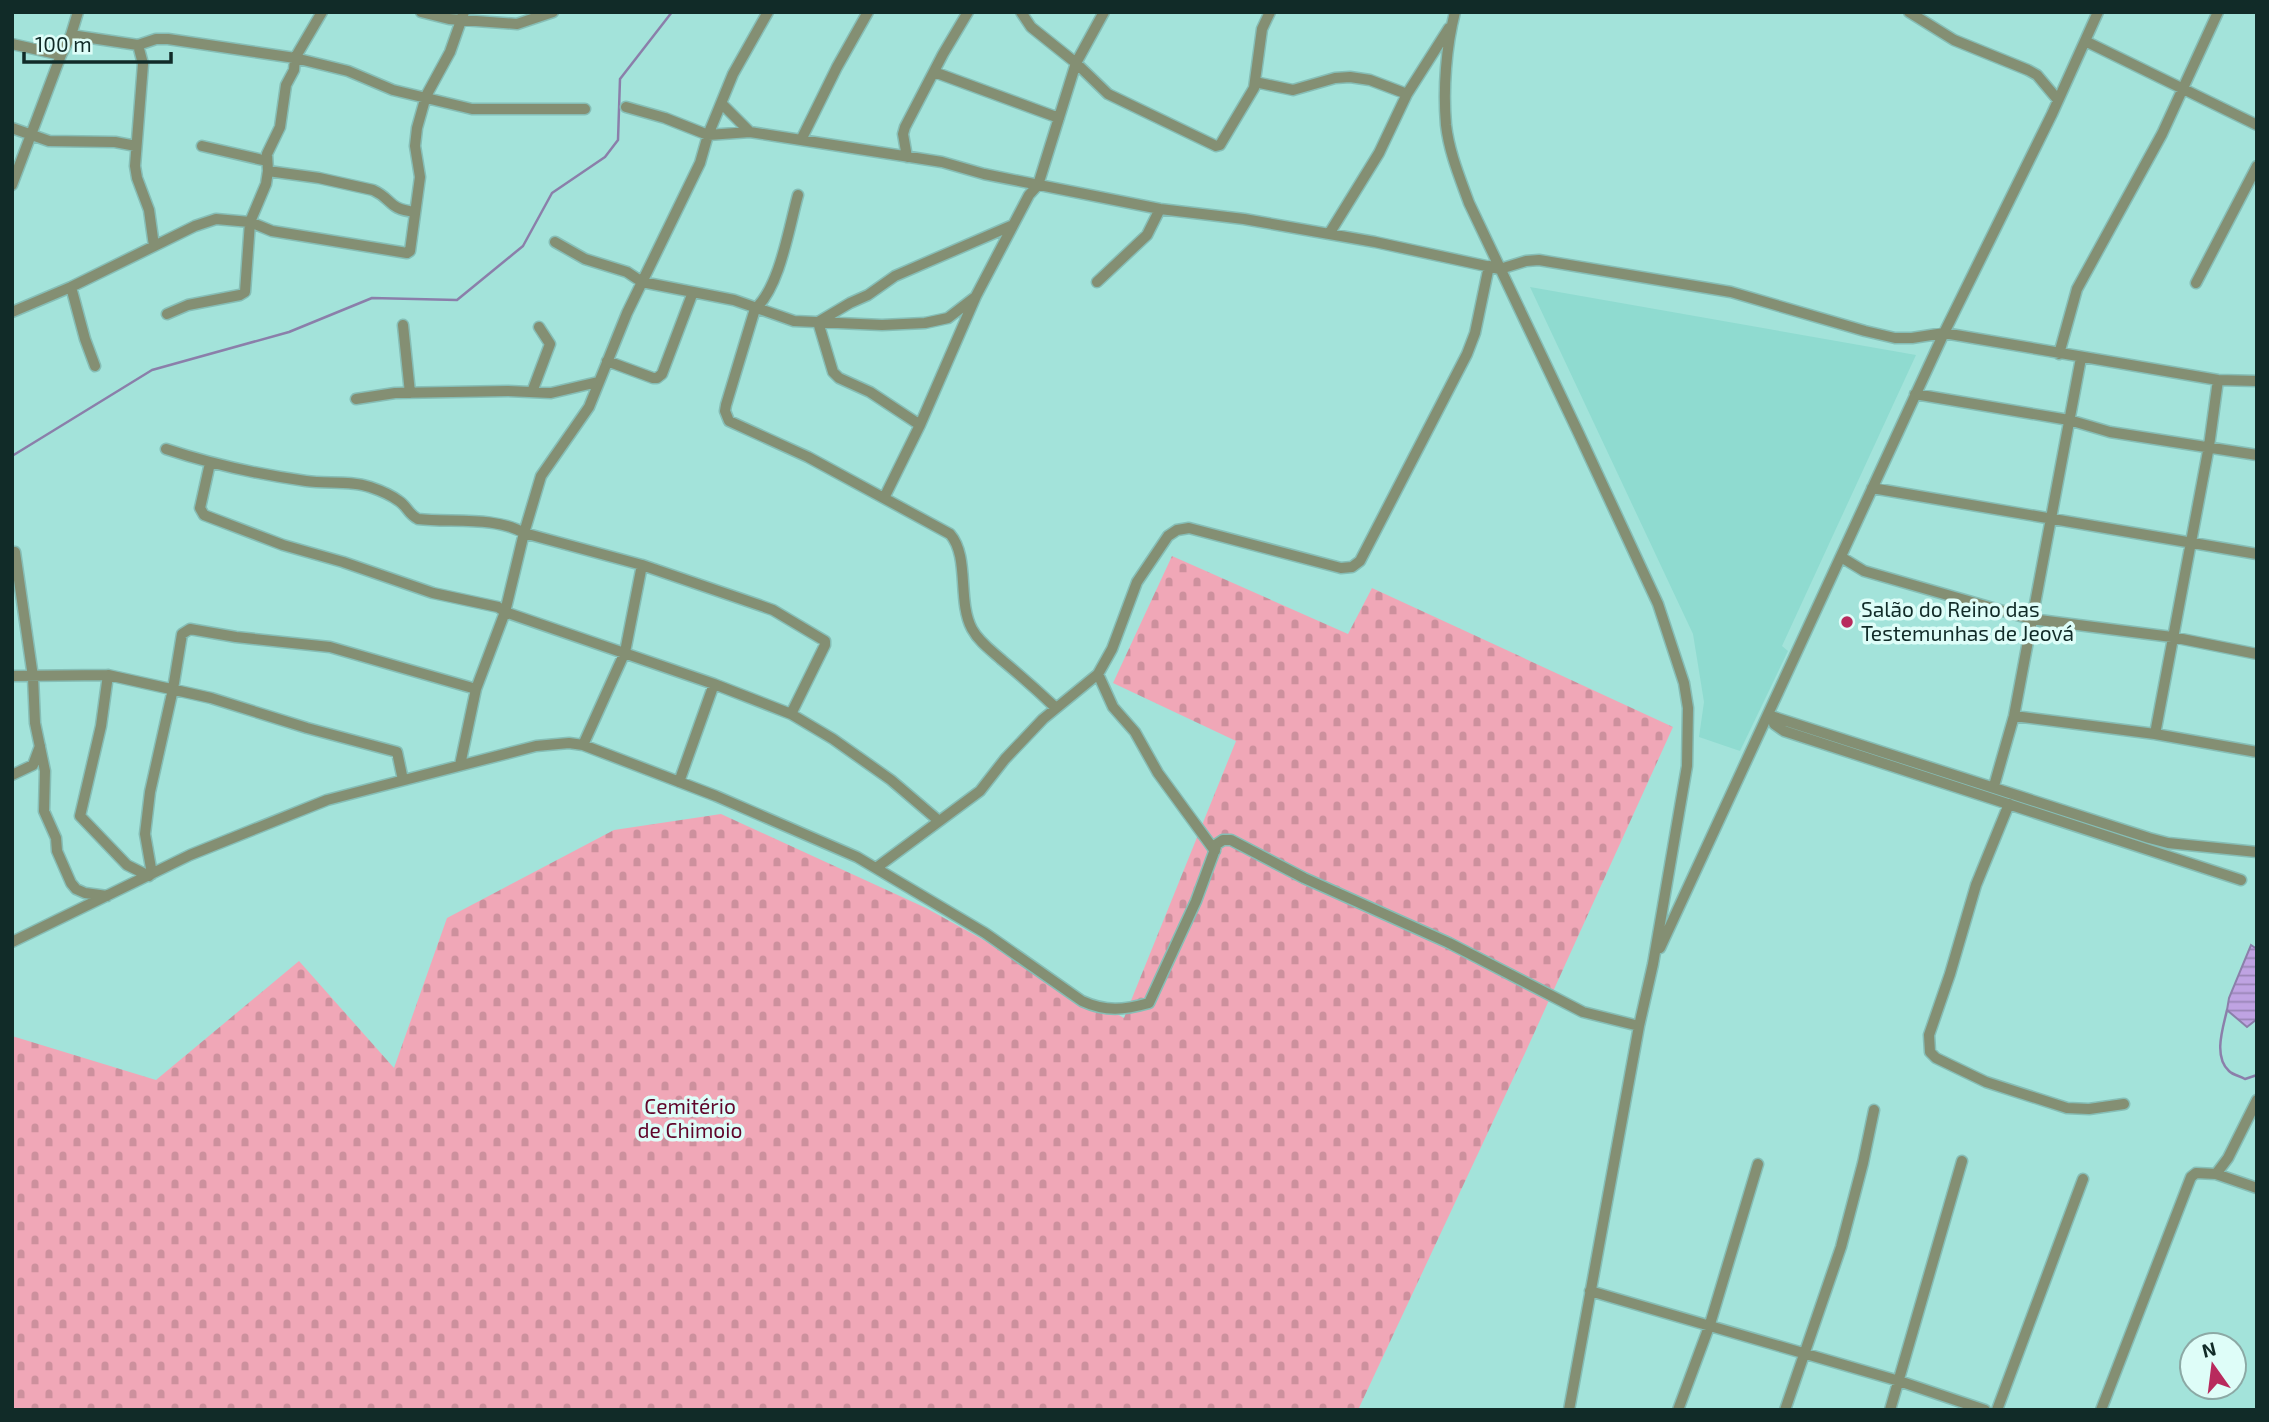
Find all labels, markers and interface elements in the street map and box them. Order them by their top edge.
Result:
scale bar [24,21,172,65]
text: 100 m [35,31,92,56]
place label: Salão do Reino das Testemunhas de Jeová [1861,596,2074,645]
marker: Salão do Reino das Testemunhas de Jeová [1839,614,1855,630]
park label: Cemitério de Chimoio [638,1093,742,1142]
north arrow [2178,1331,2248,1401]
text: N [2199,1336,2218,1362]

